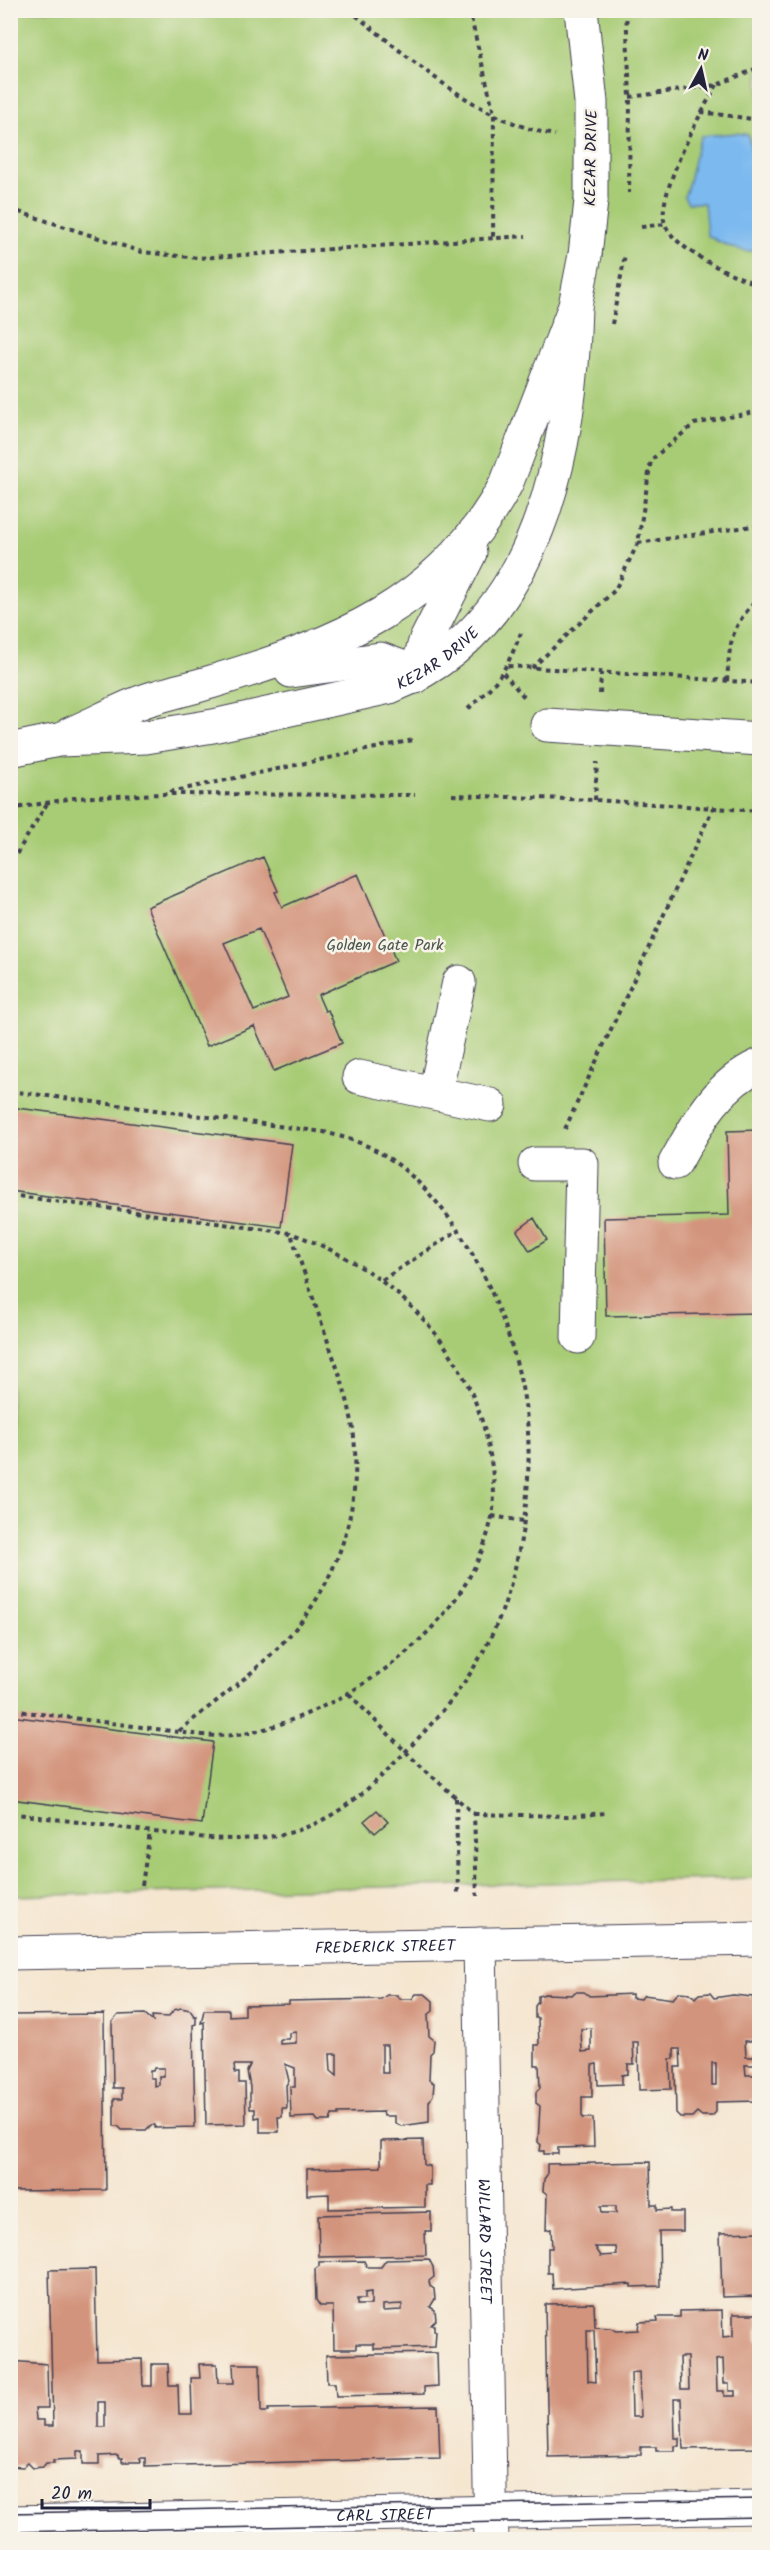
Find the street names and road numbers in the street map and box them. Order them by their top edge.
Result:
street label: KEZAR DRIVE [578,109,605,207]
street label: KEZAR DRIVE [392,621,486,697]
street label: FREDERICK STREET [315,1934,457,1961]
street label: WILLARD STREET [470,2178,498,2305]
street label: CARL STREET [336,2502,435,2529]

